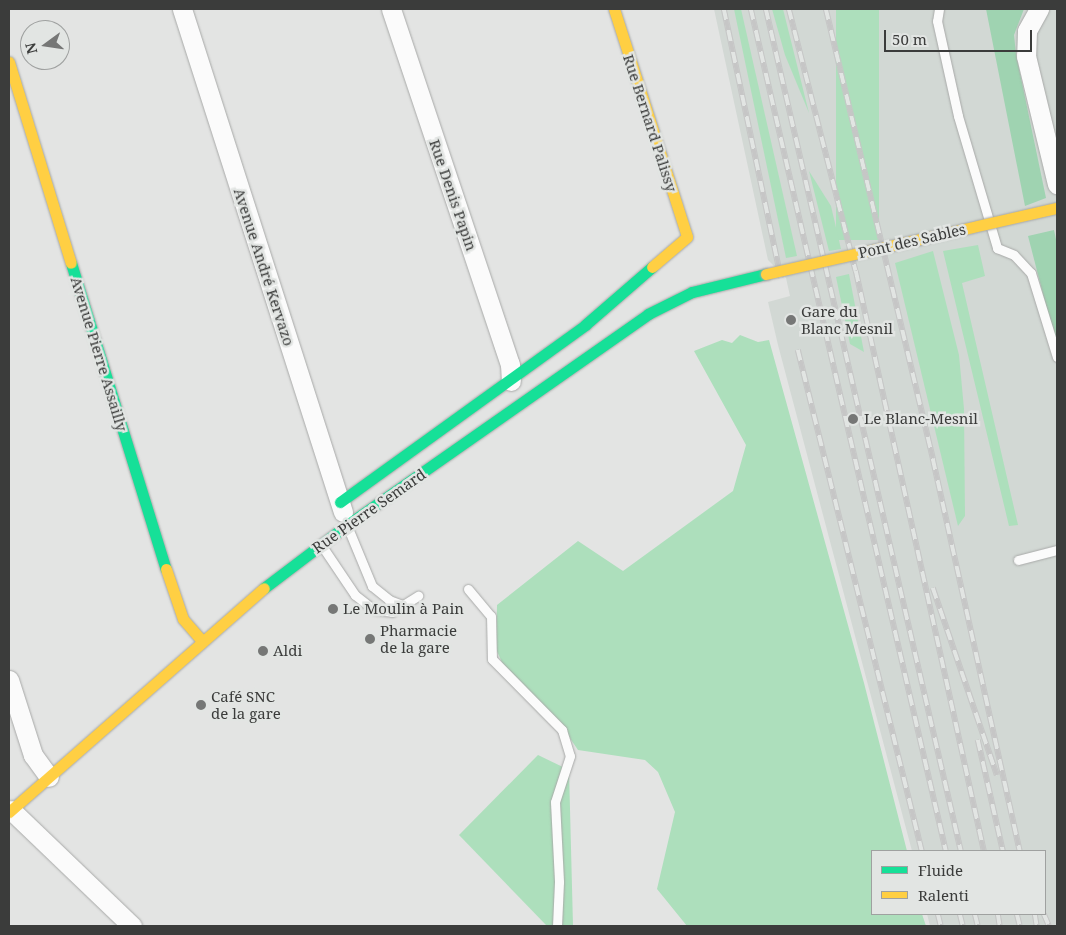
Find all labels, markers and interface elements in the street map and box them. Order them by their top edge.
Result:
north arrow [20,20,70,70]
scale bar [886,20,1034,52]
text: 50 m [892,29,927,49]
text: N [20,41,41,56]
street label: Rue Bernard Palissy [619,52,681,194]
street label: Rue Denis Papin [426,137,480,253]
street label: Avenue André Kervazo [230,186,298,348]
street label: Pont des Sables [857,220,967,262]
street label: Avenue Pierre Assailly [67,275,131,433]
place label: Gare du Blanc Mesnil [801,302,893,337]
marker: Gare du Blanc Mesnil [785,314,797,326]
place label: Le Blanc-Mesnil [864,410,978,428]
marker: Le Blanc-Mesnil [846,412,860,426]
street label: Rue Pierre Semard [309,465,429,557]
place label: Le Moulin à Pain [343,600,464,618]
marker: Le Moulin à Pain [327,603,339,615]
place label: Pharmacie de la gare [380,621,457,656]
marker: Pharmacie de la gare [364,633,376,645]
place label: Aldi [273,642,302,660]
marker: Aldi [257,645,269,657]
place label: Café SNC de la gare [211,687,281,722]
marker: Café SNC de la gare [195,699,207,711]
legend [871,850,1046,915]
text: Fluide [918,860,963,880]
text: Ralenti [918,885,969,905]

